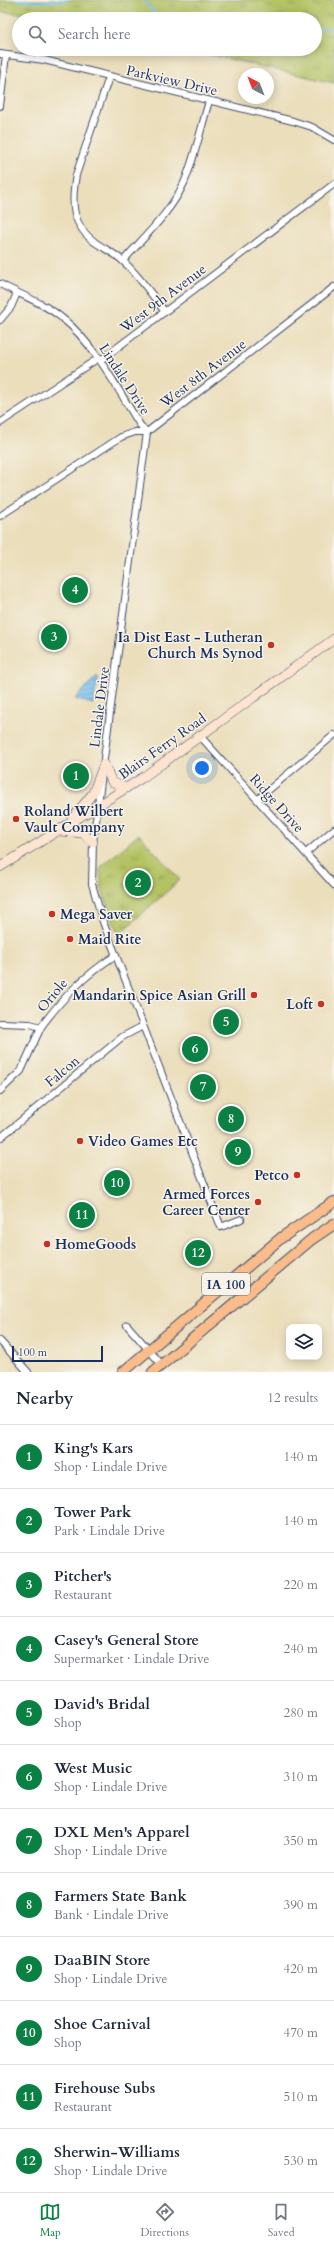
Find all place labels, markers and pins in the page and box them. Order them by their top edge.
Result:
pin: 4 [62,575,88,605]
pin: 3 [41,622,67,652]
place label: Ia Dist East - Lutheran Church Ms Synod [118,628,263,663]
marker: Ia Dist East - Lutheran Church Ms Synod [266,640,276,650]
pin: 1 [63,761,89,791]
place label: Roland Wilbert Vault Company [24,802,125,837]
marker: Roland Wilbert Vault Company [11,814,21,824]
pin: 2 [125,868,151,898]
place label: Mega Saver [60,905,133,924]
marker: Mega Saver [47,909,57,919]
place label: Maid Rite [78,930,141,949]
marker: Maid Rite [65,934,75,944]
place label: Mandarin Spice Asian Grill [72,986,246,1005]
marker: Mandarin Spice Asian Grill [249,990,259,1000]
place label: Loft [286,995,313,1014]
marker: Loft [316,999,326,1009]
pin: 5 [213,1007,239,1037]
pin: 6 [182,1034,208,1064]
pin: 7 [190,1072,216,1102]
pin: 8 [218,1104,244,1134]
place label: Video Games Etc [88,1132,198,1151]
marker: Video Games Etc [75,1136,85,1146]
pin: 9 [225,1137,251,1167]
place label: Petco [254,1166,289,1185]
pin: 10 [104,1168,130,1198]
marker: Petco [292,1170,302,1180]
place label: Armed Forces Career Center [162,1185,250,1220]
marker: Armed Forces Career Center [253,1197,263,1207]
pin: 11 [69,1200,95,1230]
place label: HomeGoods [55,1235,136,1254]
pin: 12 [185,1238,211,1268]
marker: HomeGoods [42,1239,52,1249]

